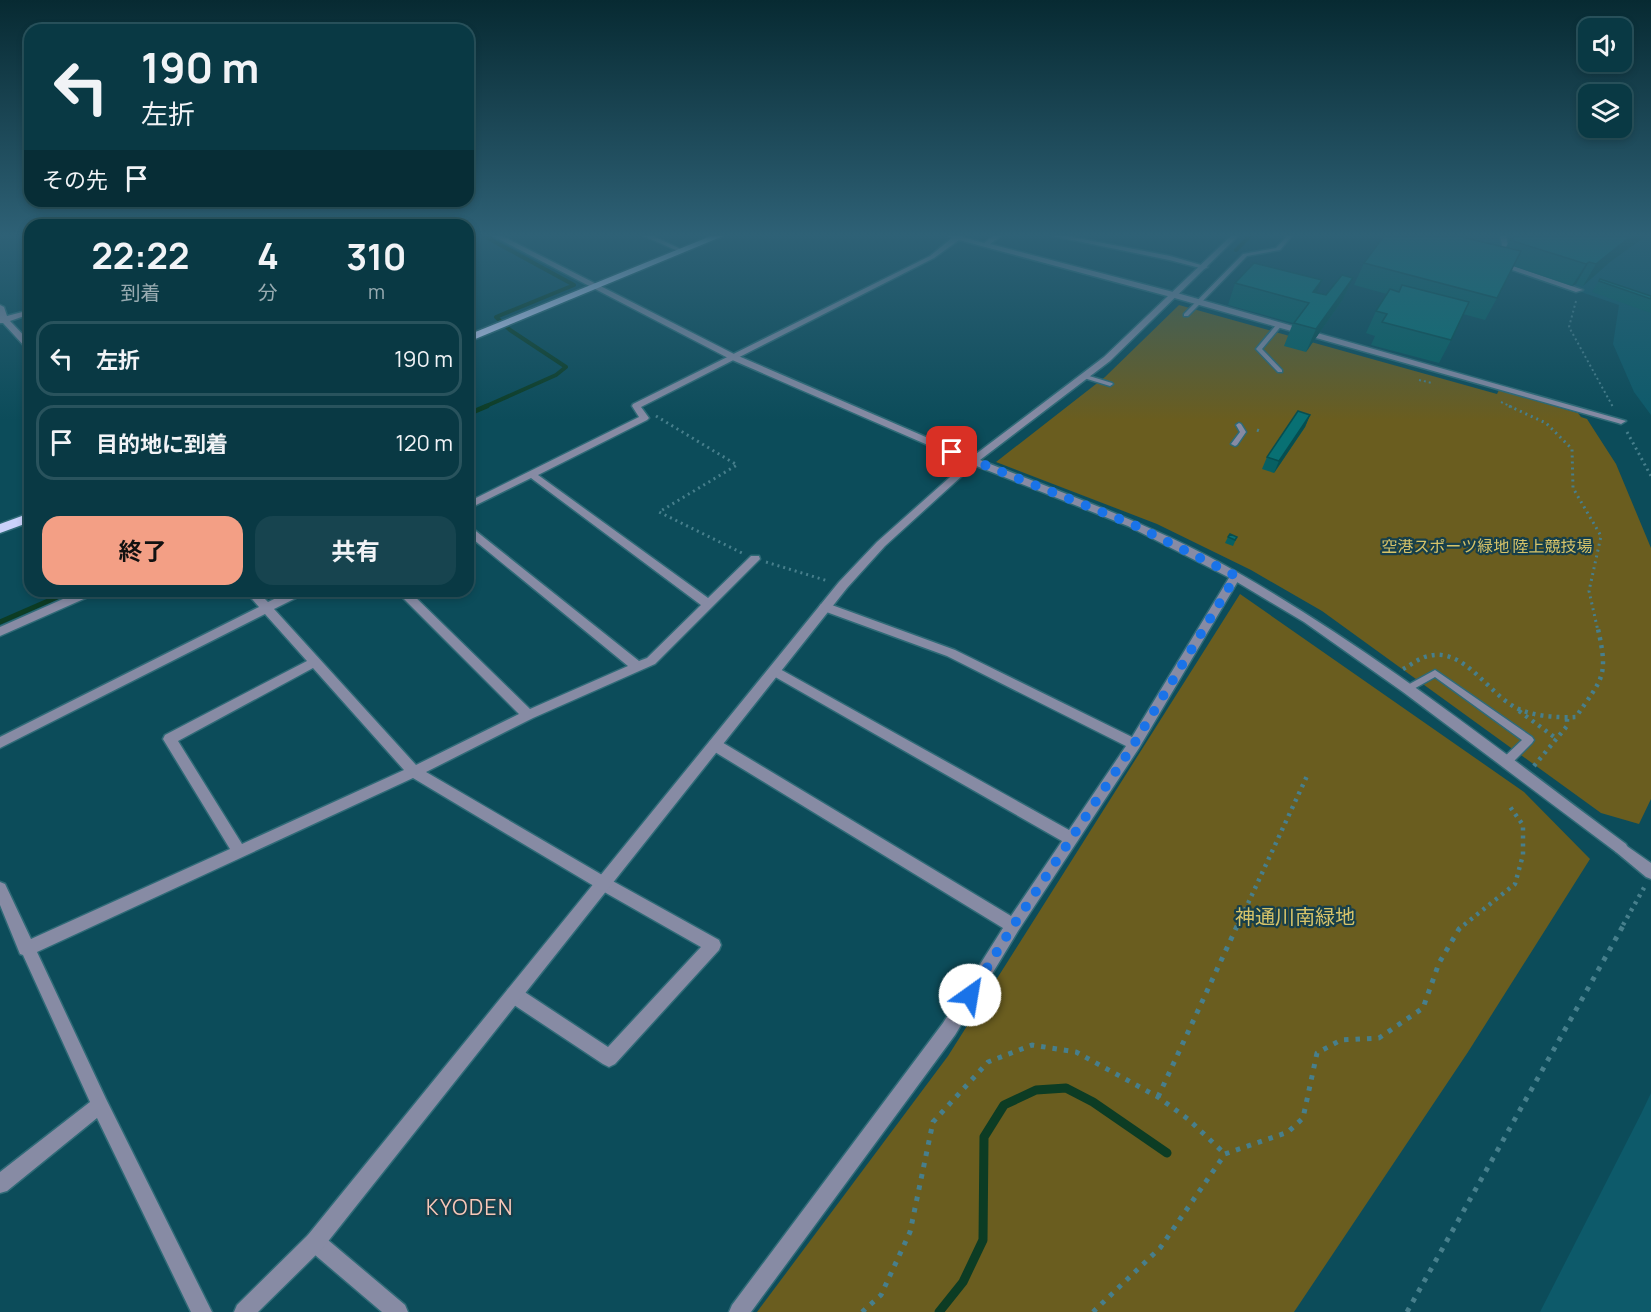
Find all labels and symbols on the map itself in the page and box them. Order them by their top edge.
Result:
pin [926,426,977,477]
park label: 空港スポーツ緑地 陸上競技場 [1382,535,1592,557]
park label: 神通川南緑地 [1235,903,1355,930]
position arrow [938,963,1002,1027]
district label: KYODEN [426,1193,514,1221]

